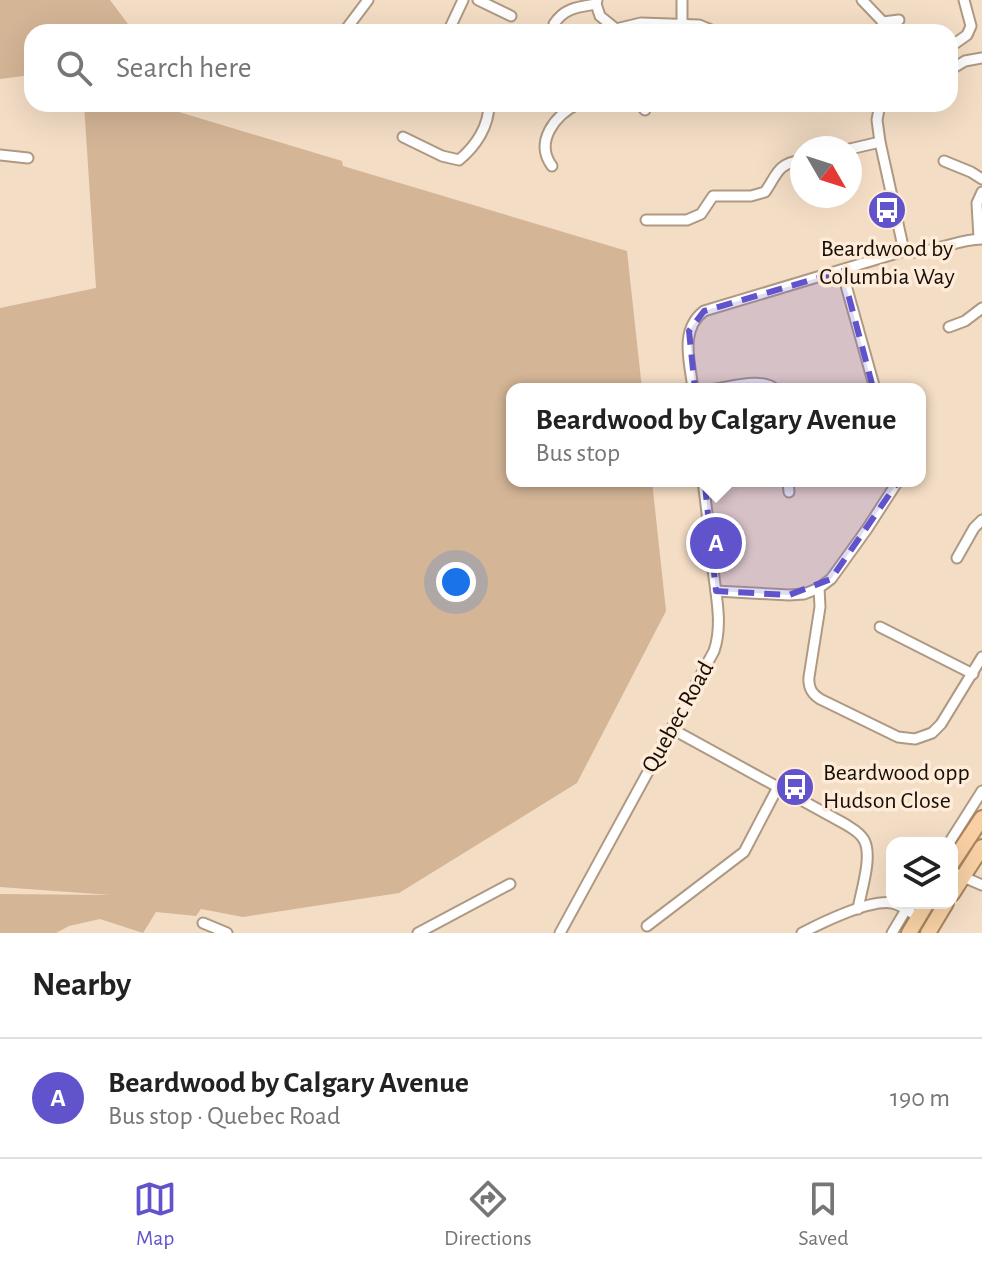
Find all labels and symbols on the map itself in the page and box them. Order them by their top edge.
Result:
north arrow [790,136,862,208]
bus stop icon: Beardwood by Columbia Way [866,189,908,231]
place label: Beardwood by Columbia Way [819,237,955,289]
pin: A [690,513,742,573]
your location [436,562,476,602]
street label: Quebec Road [638,657,718,777]
place label: Beardwood opp Hudson Close [823,761,970,813]
bus stop icon: Beardwood opp Hudson Close [774,766,816,808]

